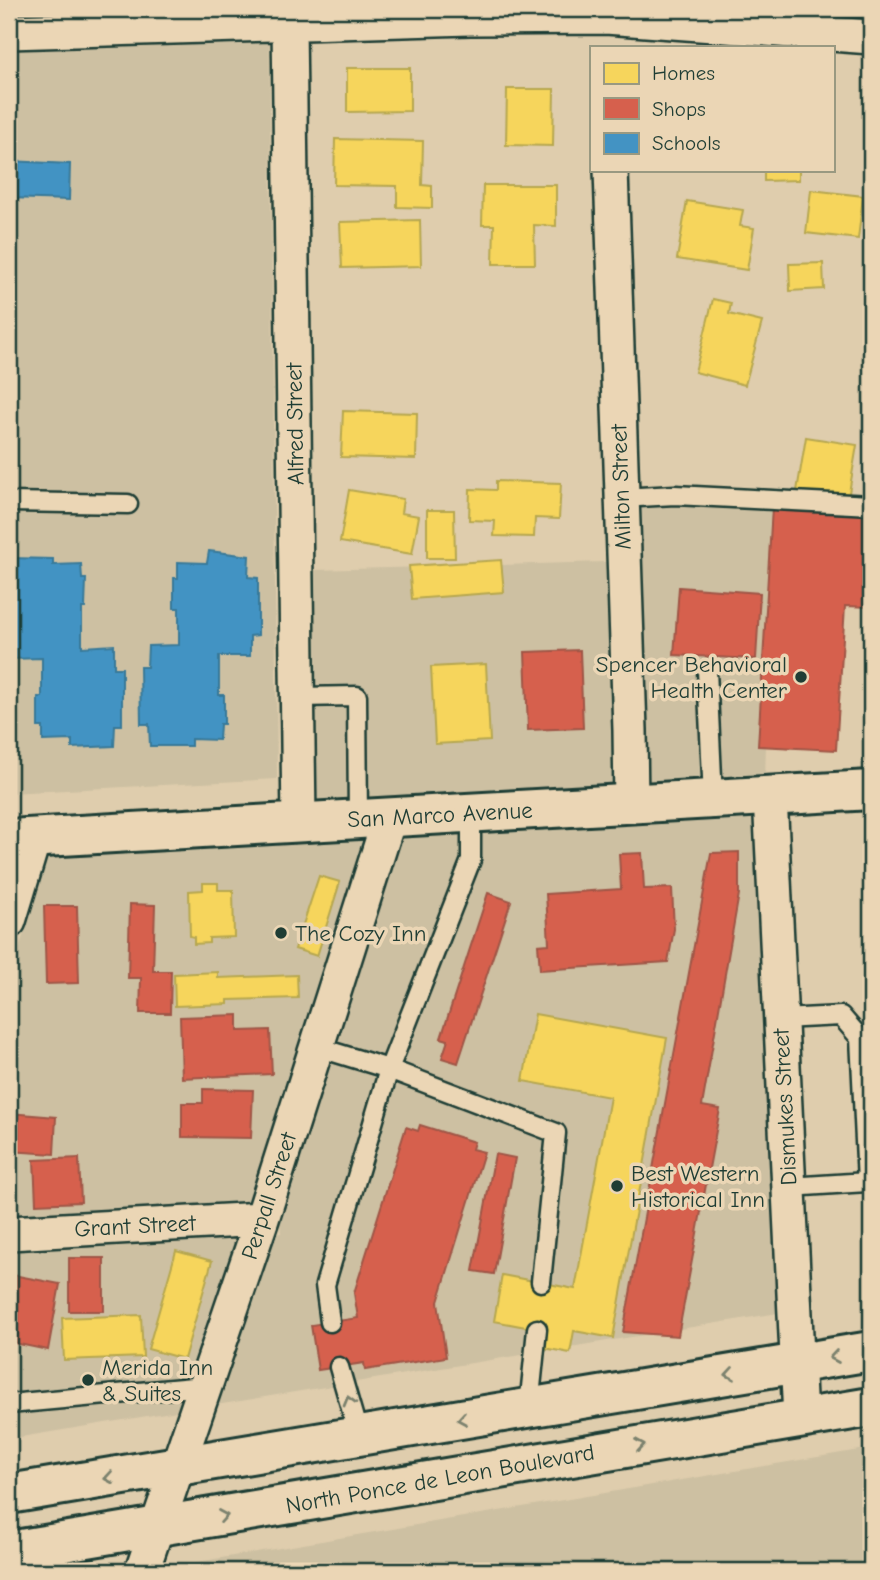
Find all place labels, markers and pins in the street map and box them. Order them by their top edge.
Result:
place label: Spencer Behavioral Health Center [596,651,788,704]
marker: Spencer Behavioral Health Center [793,669,809,685]
place label: The Cozy Inn [295,920,427,947]
marker: The Cozy Inn [273,925,289,941]
place label: Best Western Historical Inn [631,1160,765,1213]
marker: Best Western Historical Inn [609,1178,625,1194]
place label: Merida Inn & Suites [102,1354,213,1407]
marker: Merida Inn & Suites [80,1372,96,1388]

